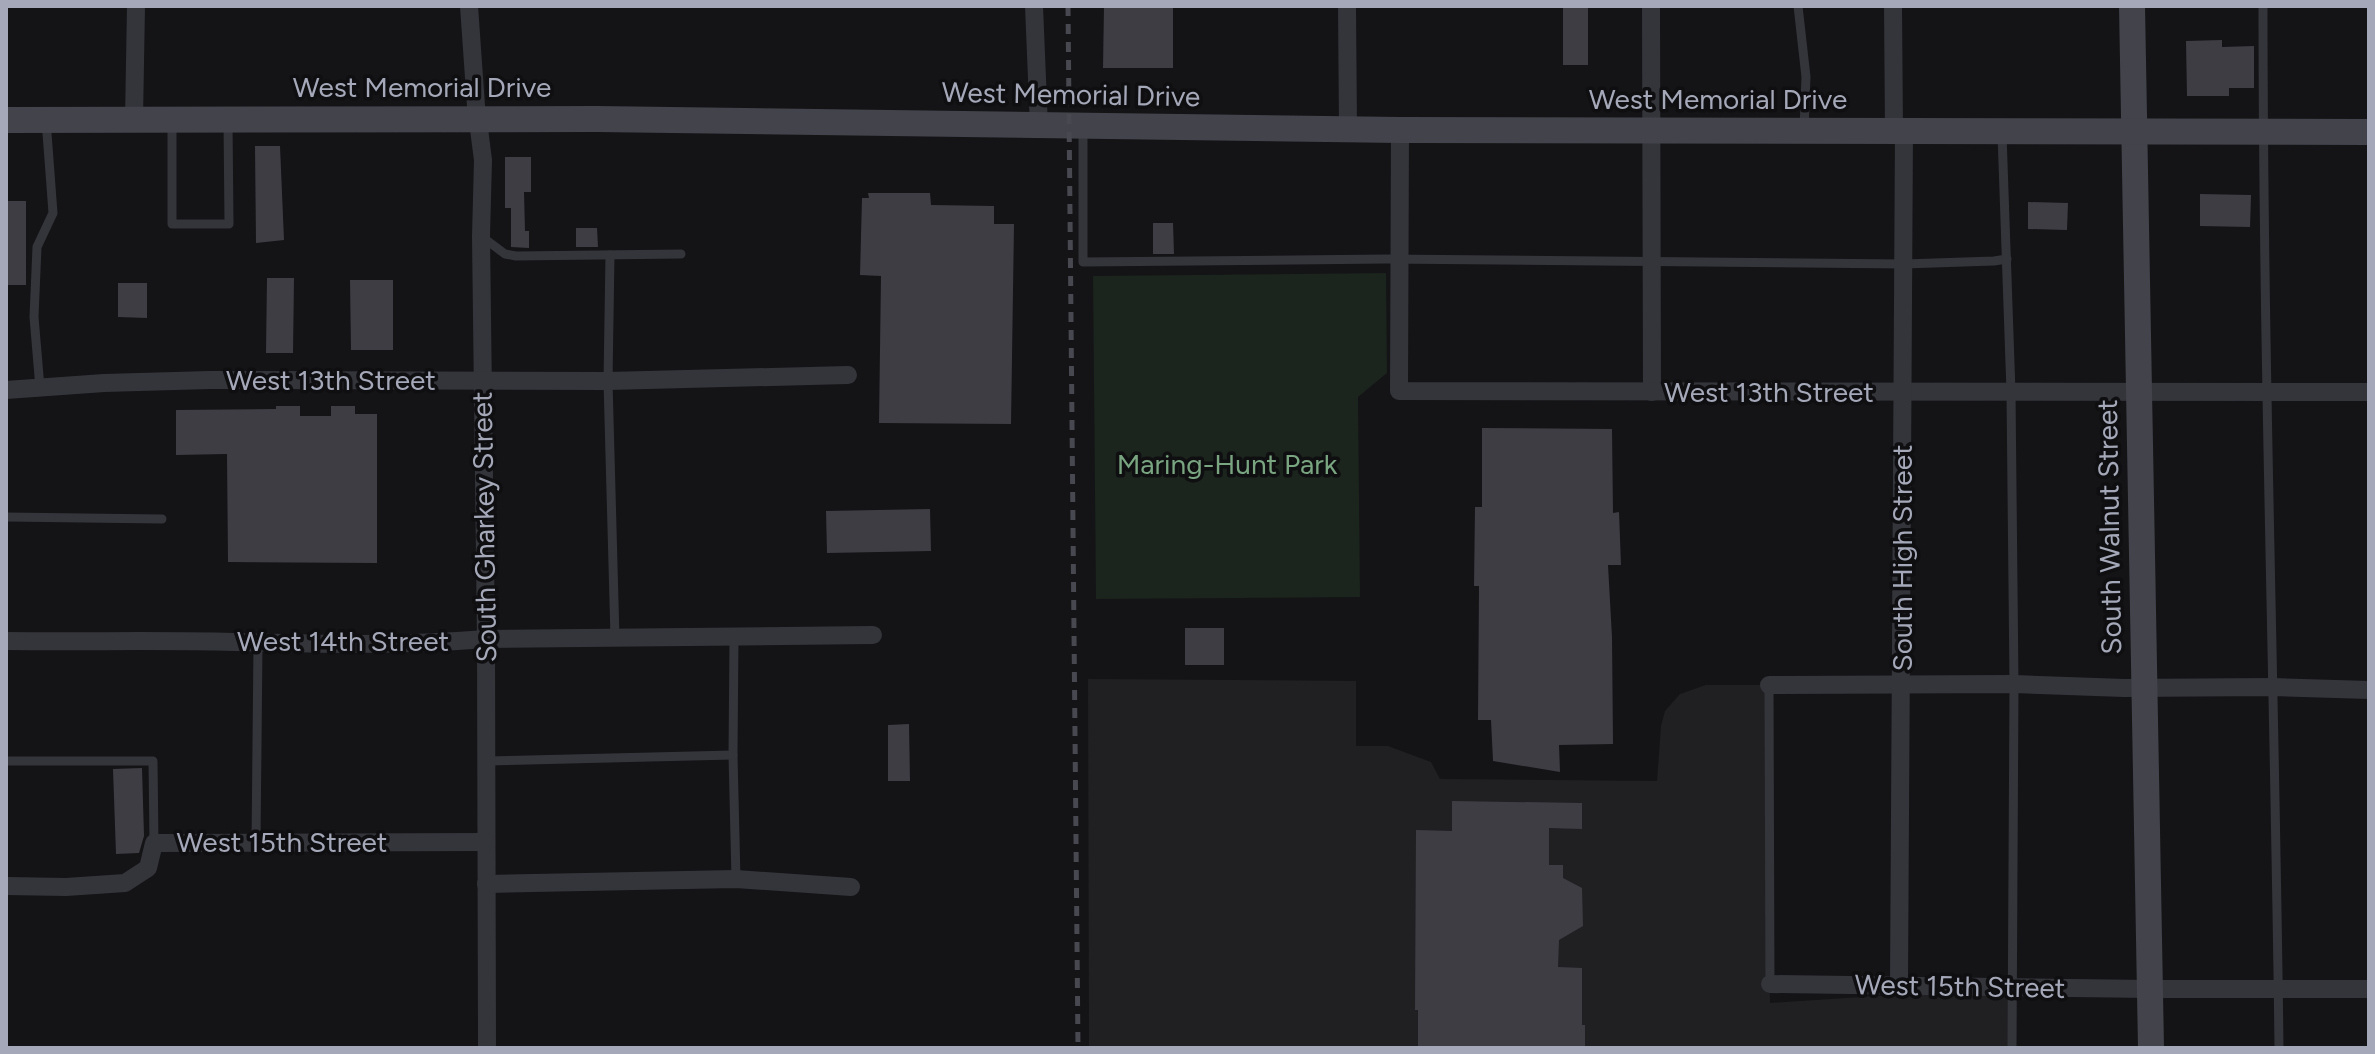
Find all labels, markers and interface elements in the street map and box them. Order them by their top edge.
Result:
street label: West Memorial Drive [293,70,551,104]
street label: West Memorial Drive [941,75,1201,113]
street label: West Memorial Drive [1589,82,1847,116]
street label: West 13th Street [226,363,436,397]
street label: West 13th Street [1664,375,1874,409]
street label: South Gharkey Street [465,391,503,663]
street label: South Walnut Street [2090,399,2128,655]
street label: South High Street [1885,444,1919,672]
park label: Maring-Hunt Park [1117,447,1338,481]
street label: West 14th Street [237,624,449,658]
street label: West 15th Street [177,825,387,859]
street label: West 15th Street [1854,967,2066,1005]

